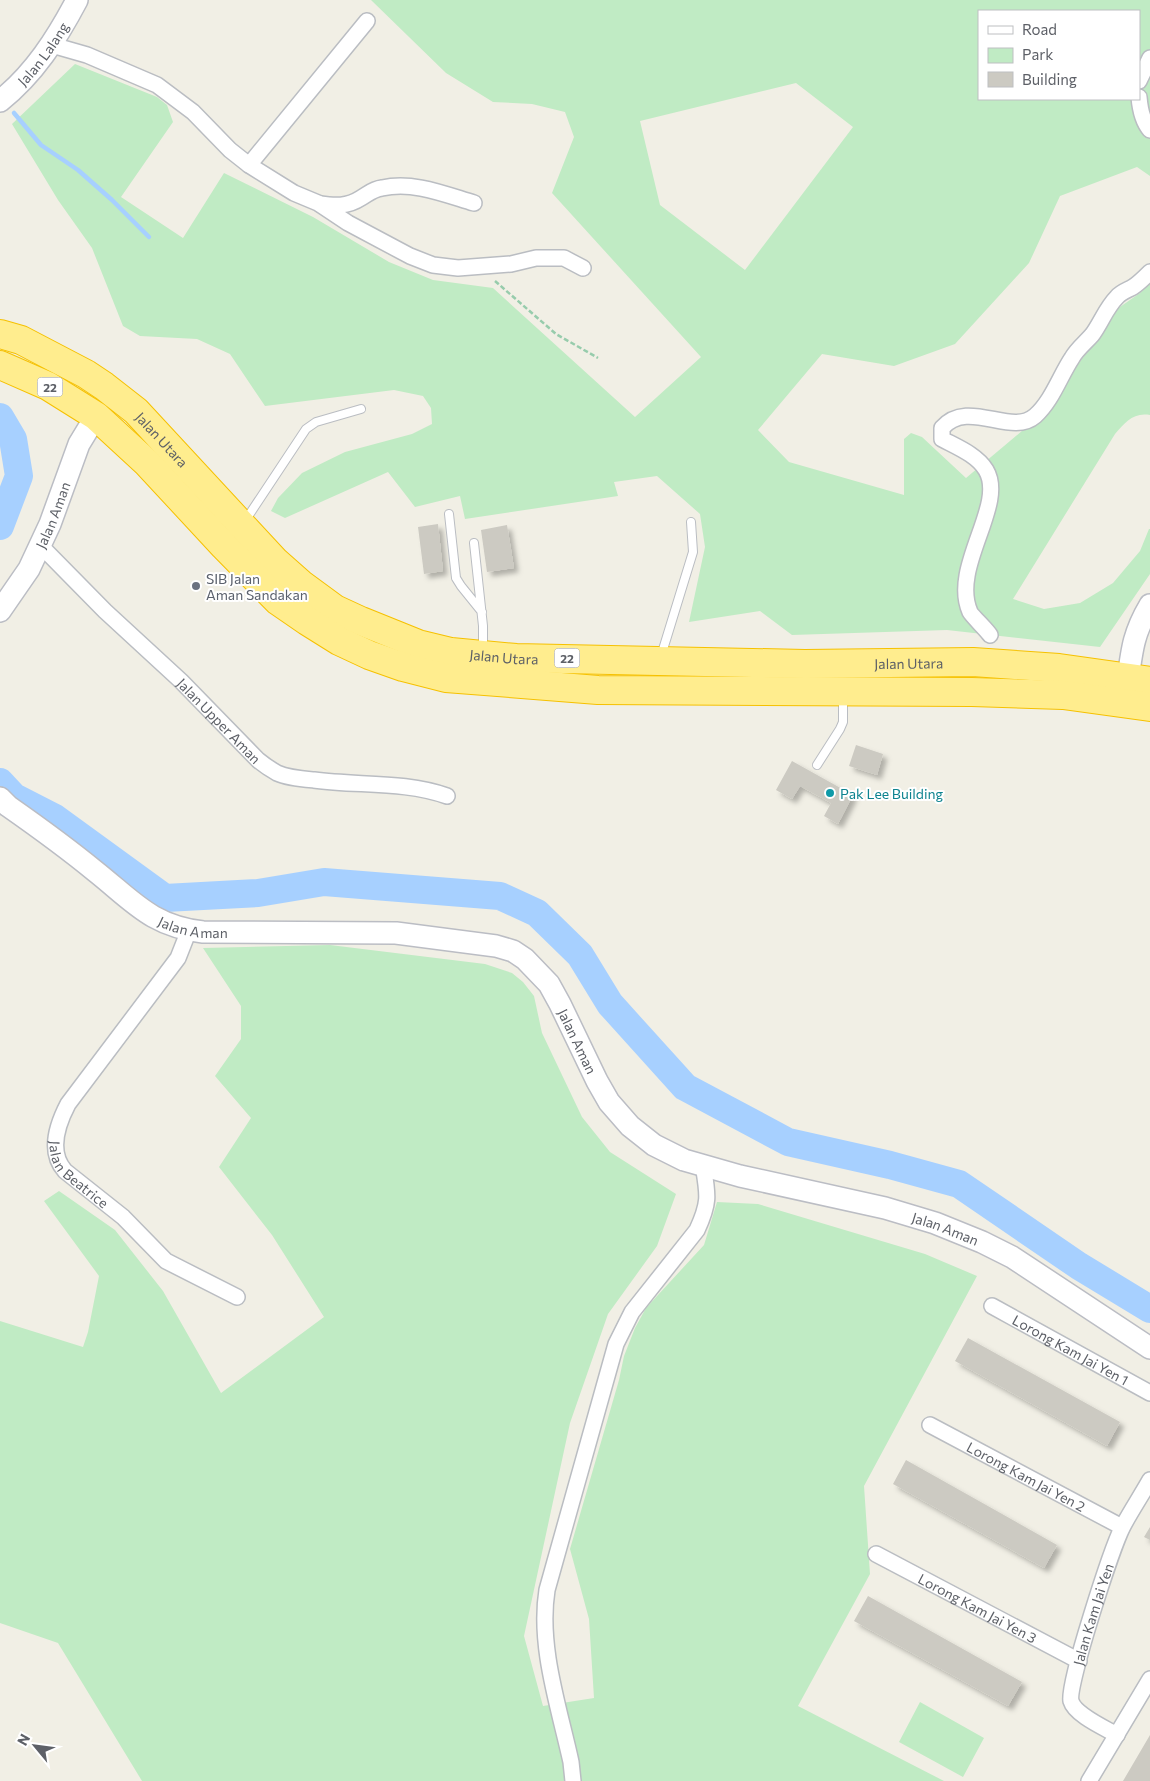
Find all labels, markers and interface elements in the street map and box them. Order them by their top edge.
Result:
legend [978,10,1140,100]
street label: Jalan Lalang [14,18,72,89]
text: Road [1022,20,1057,38]
text: Park [1022,45,1053,63]
text: Building [1022,70,1077,88]
road number: 22 [38,378,62,397]
street label: Jalan Utara [132,408,192,470]
street label: Jalan Aman [31,479,73,551]
place label: SIB Jalan Aman Sandakan [206,570,308,603]
marker: SIB Jalan Aman Sandakan [190,580,202,592]
street label: Jalan Utara [469,645,539,667]
road number: 22 [554,648,580,668]
street label: Jalan Utara [874,654,943,672]
street label: Jalan Upper Aman [174,674,265,767]
place label: Pak Lee Building [840,785,944,802]
marker: Pak Lee Building [824,787,836,799]
street label: Jalan Aman [156,912,228,941]
street label: Jalan Aman [555,1006,601,1076]
street label: Jalan Beatrice [47,1141,112,1211]
street label: Jalan Aman [910,1208,981,1248]
street label: Lorong Kam Jai Yen 1 [1010,1311,1132,1388]
street label: Lorong Kam Jai Yen 2 [964,1438,1089,1515]
street label: Jalan Kam Jai Yen [1069,1561,1116,1667]
street label: Lorong Kam Jai Yen 3 [916,1569,1040,1646]
north arrow [10,1721,60,1771]
text: N [13,1731,33,1748]

